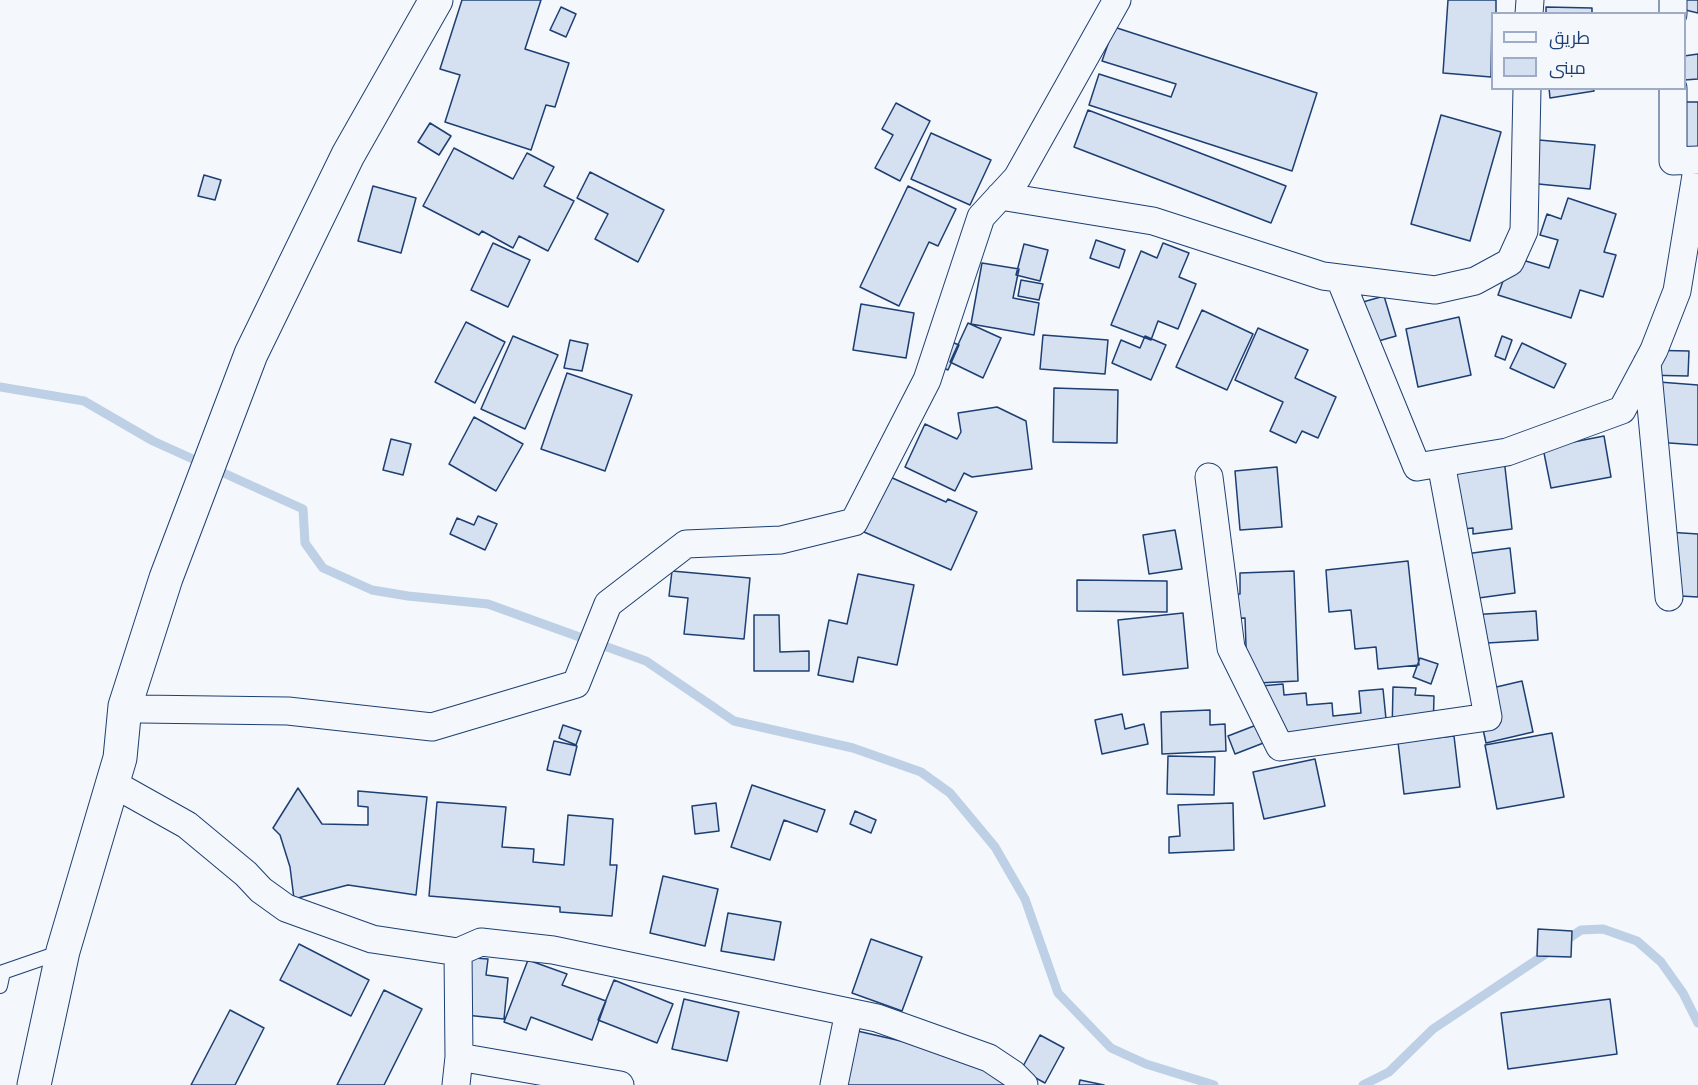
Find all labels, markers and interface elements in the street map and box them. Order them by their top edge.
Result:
legend [1491,12,1686,90]
text: طريق [1549,25,1590,51]
text: مبنى [1549,55,1586,81]

